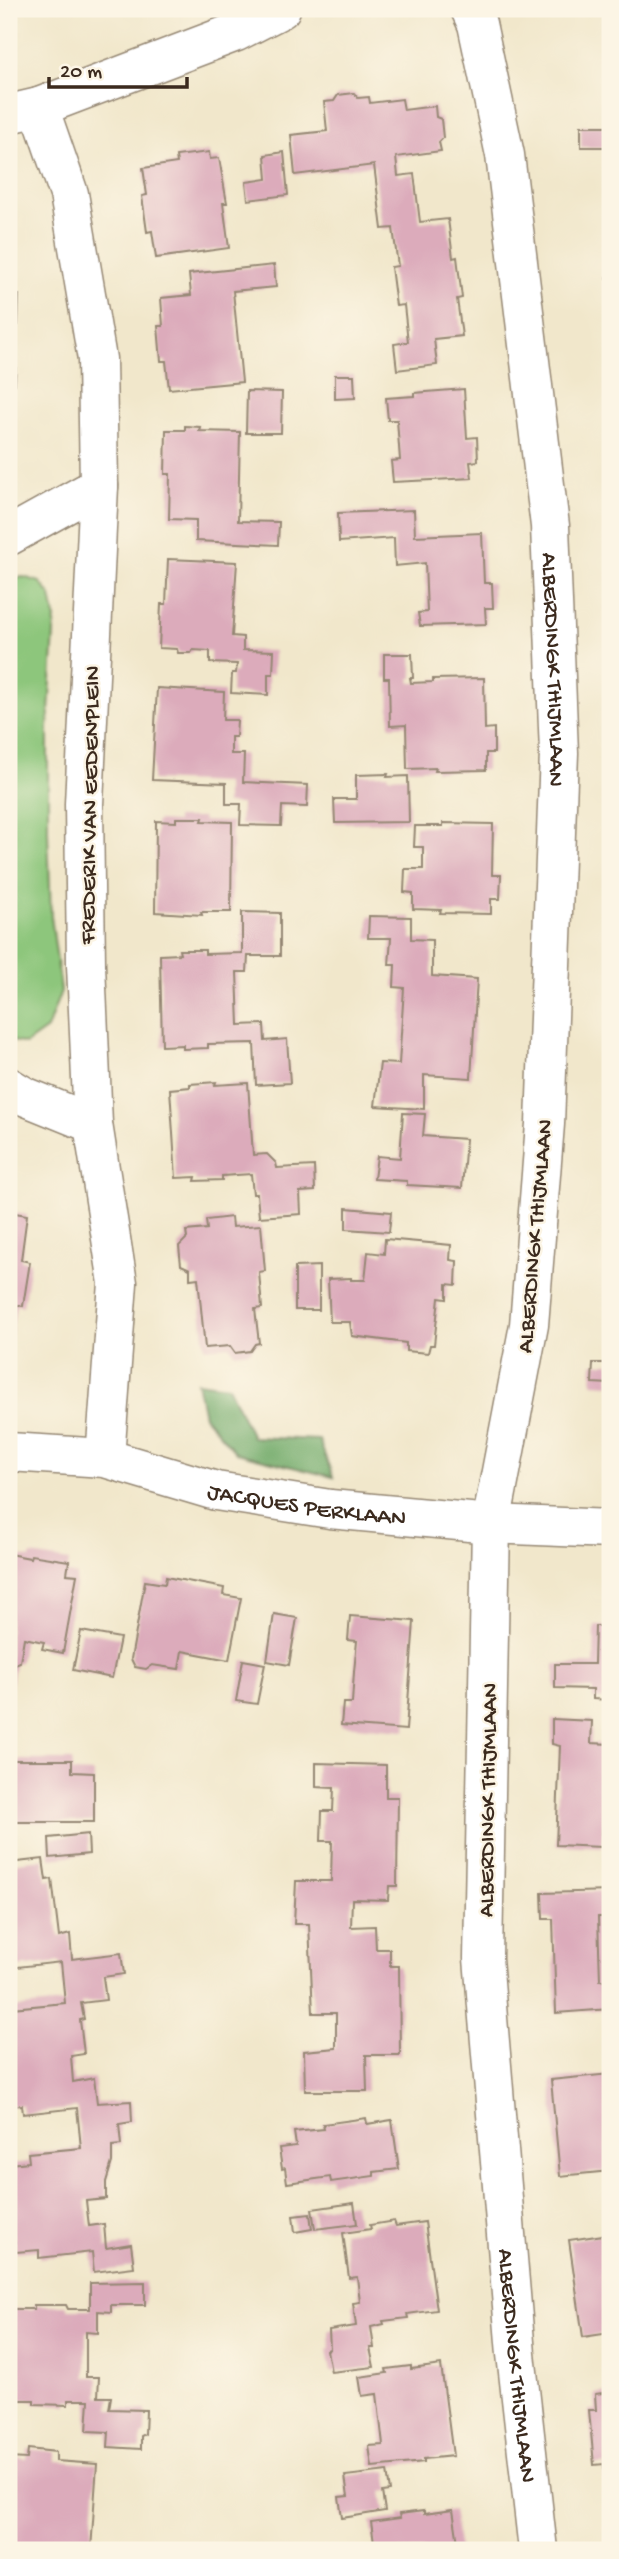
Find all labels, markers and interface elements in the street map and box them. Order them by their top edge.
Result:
scale bar [49,46,187,90]
text: 20 m [60,61,102,86]
street label: ALBERDINGK THIJMLAAN [534,552,569,787]
street label: FREDERIK VAN EEDENPLEIN [76,665,107,946]
street label: ALBERDINGK THIJMLAAN [513,1118,560,1354]
street label: JACQUES PERKLAAN [204,1479,407,1533]
street label: ALBERDINGK THIJMLAAN [474,1683,505,1918]
street label: ALBERDINGK THIJMLAAN [490,2248,540,2484]

